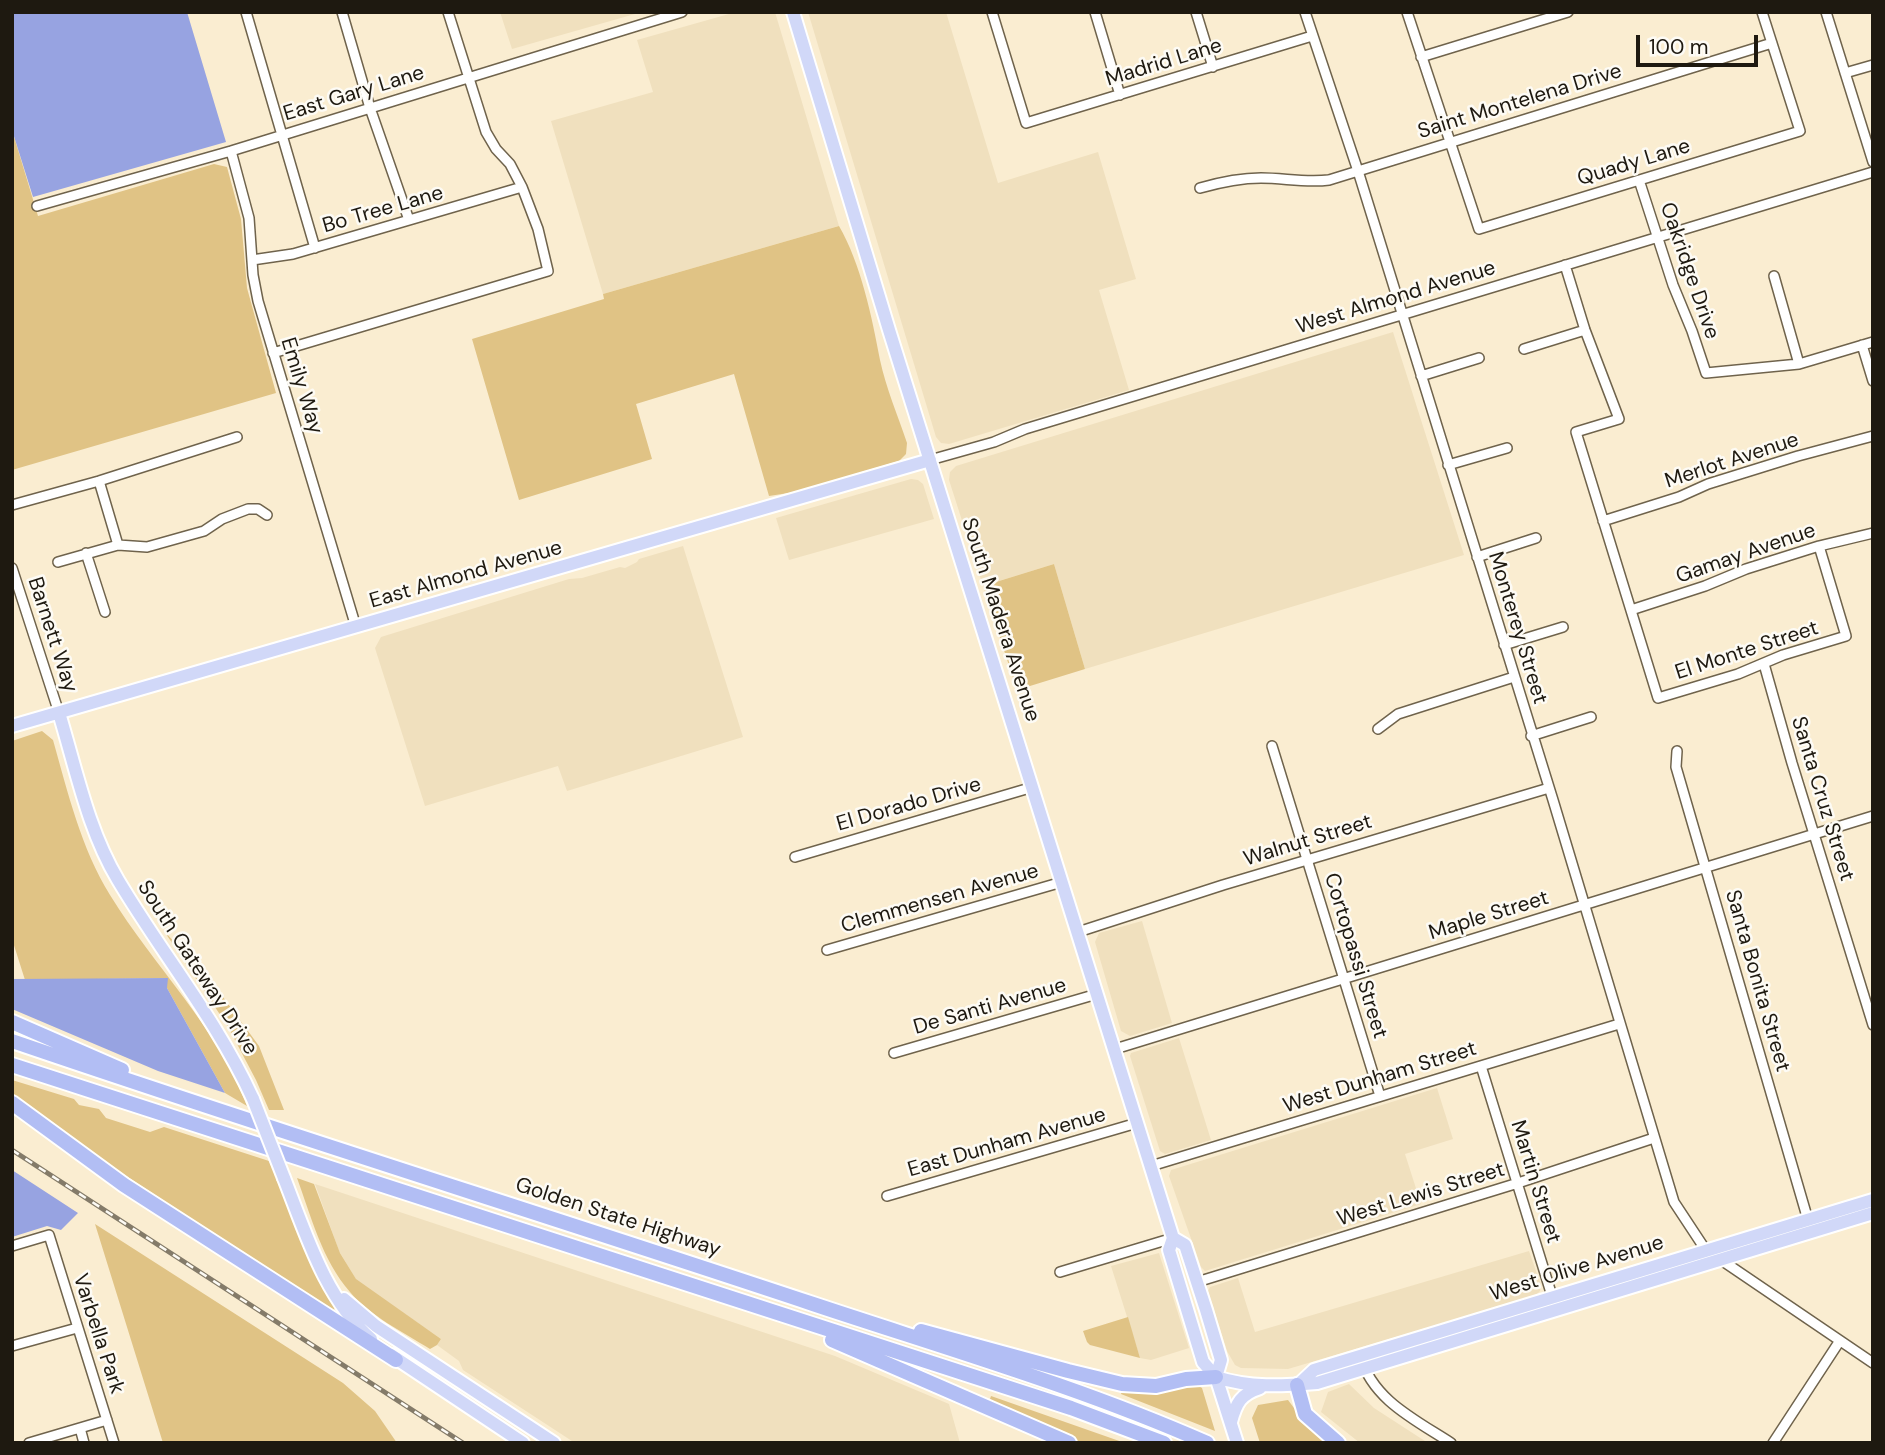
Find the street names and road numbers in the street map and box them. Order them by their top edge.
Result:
street label: Madrid Lane [1103,33,1225,93]
street label: Saint Montelena Drive [1415,59,1625,145]
street label: East Gary Lane [280,61,428,127]
street label: Quady Lane [1575,134,1693,192]
street label: Bo Tree Lane [320,181,446,239]
street label: Oakridge Drive [1654,199,1724,343]
street label: West Almond Avenue [1293,256,1499,340]
street label: Emily Way [274,335,328,437]
street label: Merlot Avenue [1662,428,1802,494]
street label: South Madera Avenue [955,515,1045,725]
street label: Gamay Avenue [1673,518,1819,590]
street label: East Almond Avenue [367,535,565,615]
street label: Monterey Street [1482,549,1552,707]
street label: Barnett Way [22,574,82,696]
street label: El Monte Street [1672,616,1822,686]
street label: Santa Cruz Street [1785,714,1859,884]
street label: El Dorado Drive [834,772,984,838]
street label: Walnut Street [1241,810,1375,872]
street label: Clemmensen Avenue [838,859,1042,939]
street label: Cortopassi Street [1318,870,1392,1042]
street label: South Gateway Drive [131,876,263,1060]
street label: Maple Street [1426,886,1552,946]
street label: Santa Bonita Street [1719,887,1795,1075]
street label: De Santi Avenue [911,973,1069,1041]
street label: West Dunham Street [1280,1037,1480,1119]
street label: East Dunham Avenue [905,1103,1109,1183]
street label: Martin Street [1504,1117,1566,1247]
street label: West Lewis Street [1334,1158,1508,1232]
street label: Golden State Highway [512,1173,724,1263]
street label: West Olive Avenue [1487,1231,1667,1307]
street label: Varbella Park [67,1271,129,1397]

